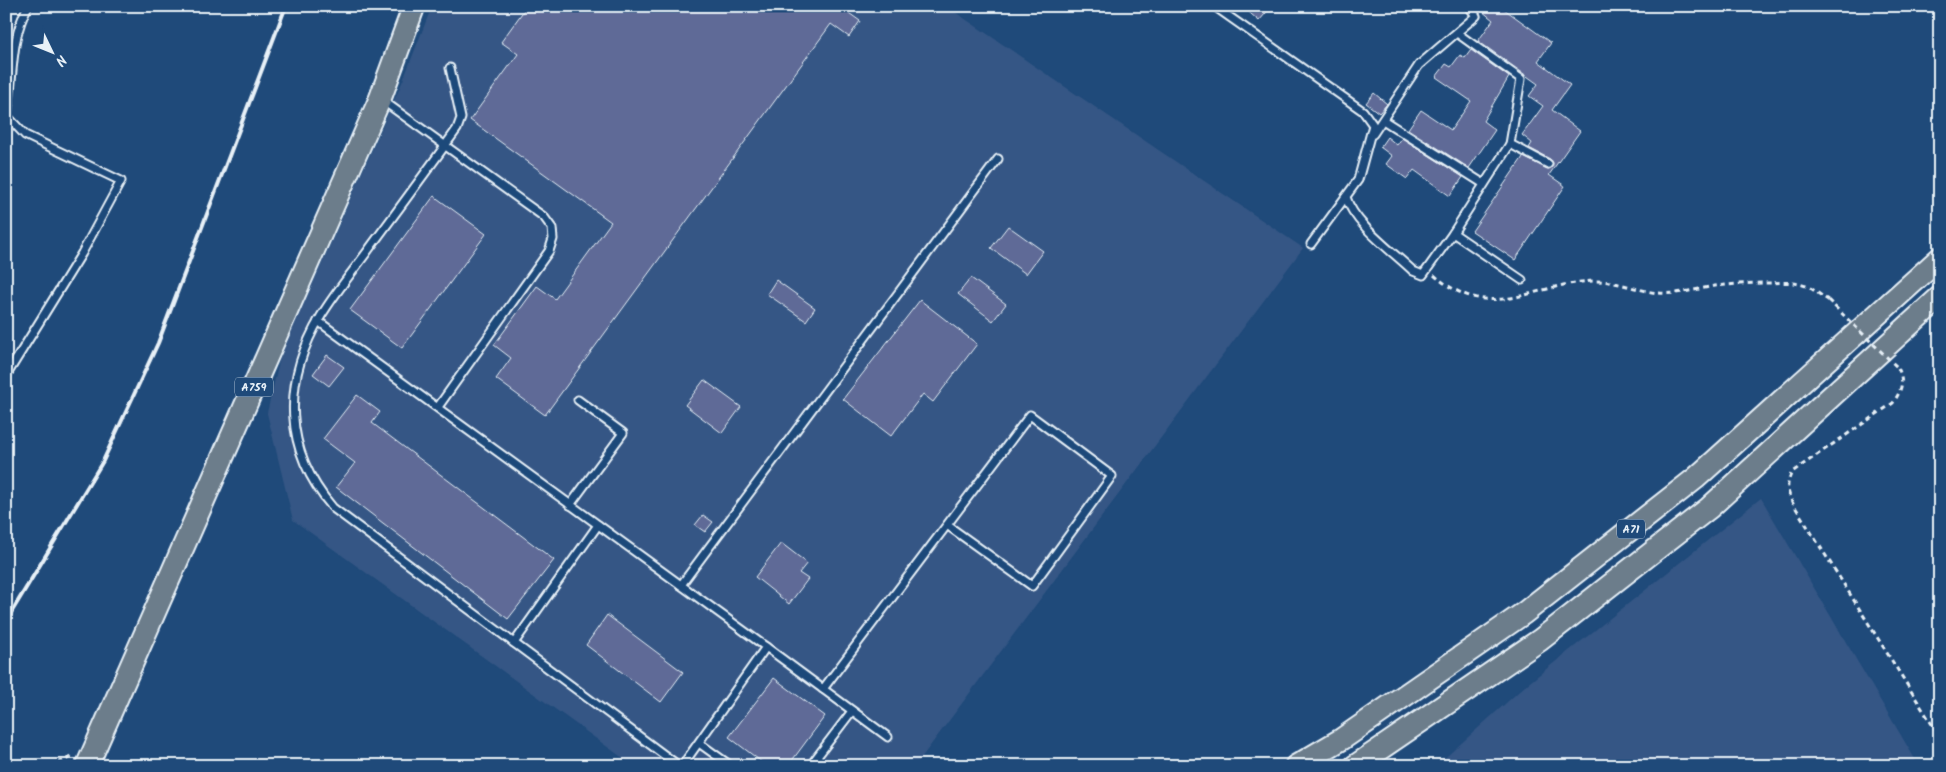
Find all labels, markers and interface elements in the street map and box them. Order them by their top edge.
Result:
north arrow [28,28,78,78]
text: N [50,49,72,71]
road number: A759 [235,378,273,397]
road number: A71 [1617,520,1645,538]

